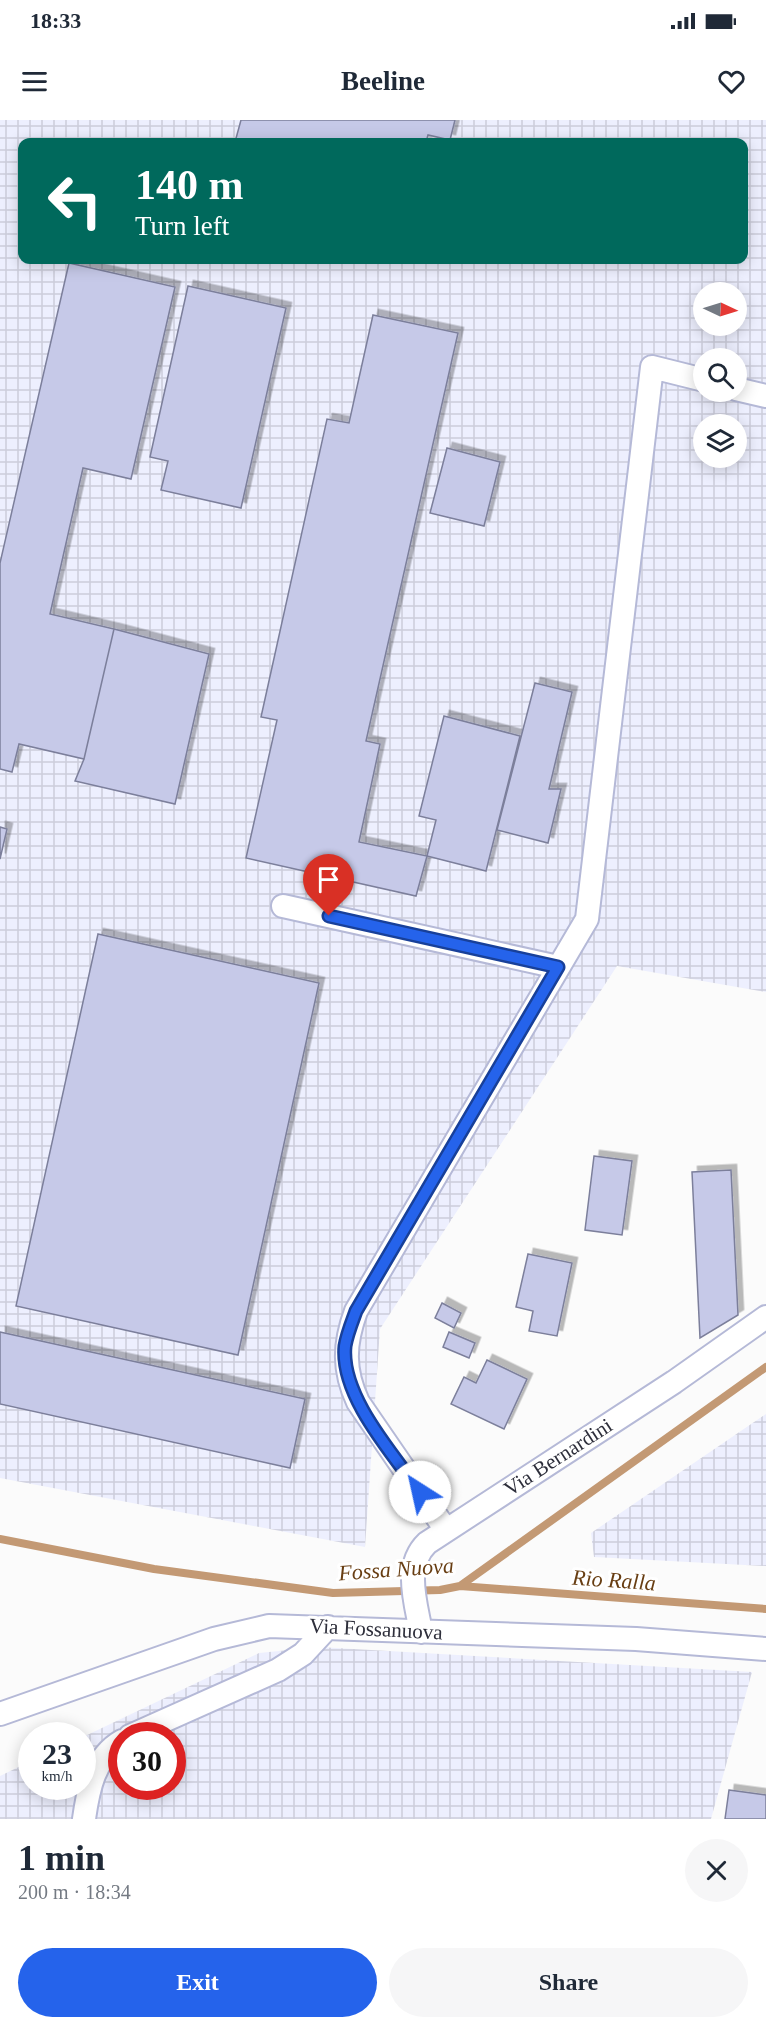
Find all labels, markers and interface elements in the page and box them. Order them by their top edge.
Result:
text: 18:33 [30,8,81,33]
icon: menu [18,65,51,98]
icon: heart [715,65,748,98]
text: Beeline [341,66,425,96]
icon: left [36,162,114,240]
text: 140 m [135,162,244,208]
text: Turn left [135,211,229,241]
north arrow [693,282,747,336]
map controls [693,282,747,468]
button: search [693,348,747,402]
button: layers [693,414,747,468]
pin [303,854,354,916]
icon: arrive [312,863,345,896]
street label: Via Bernardini [499,1413,617,1501]
position arrow [388,1460,452,1524]
water label: Fossa Nuova [337,1553,454,1586]
water label: Rio Ralla [570,1565,657,1595]
street label: Via Fossanuova [309,1614,444,1645]
speed limit sign: 30 [108,1722,186,1800]
text: 23 [42,1737,72,1770]
text: km/h [42,1768,72,1784]
text: 1 min [18,1838,105,1878]
button: close [685,1839,748,1902]
text: 200 m · 18:34 [18,1881,131,1903]
button: Exit [18,1948,377,2017]
button: Share [389,1948,748,2017]

